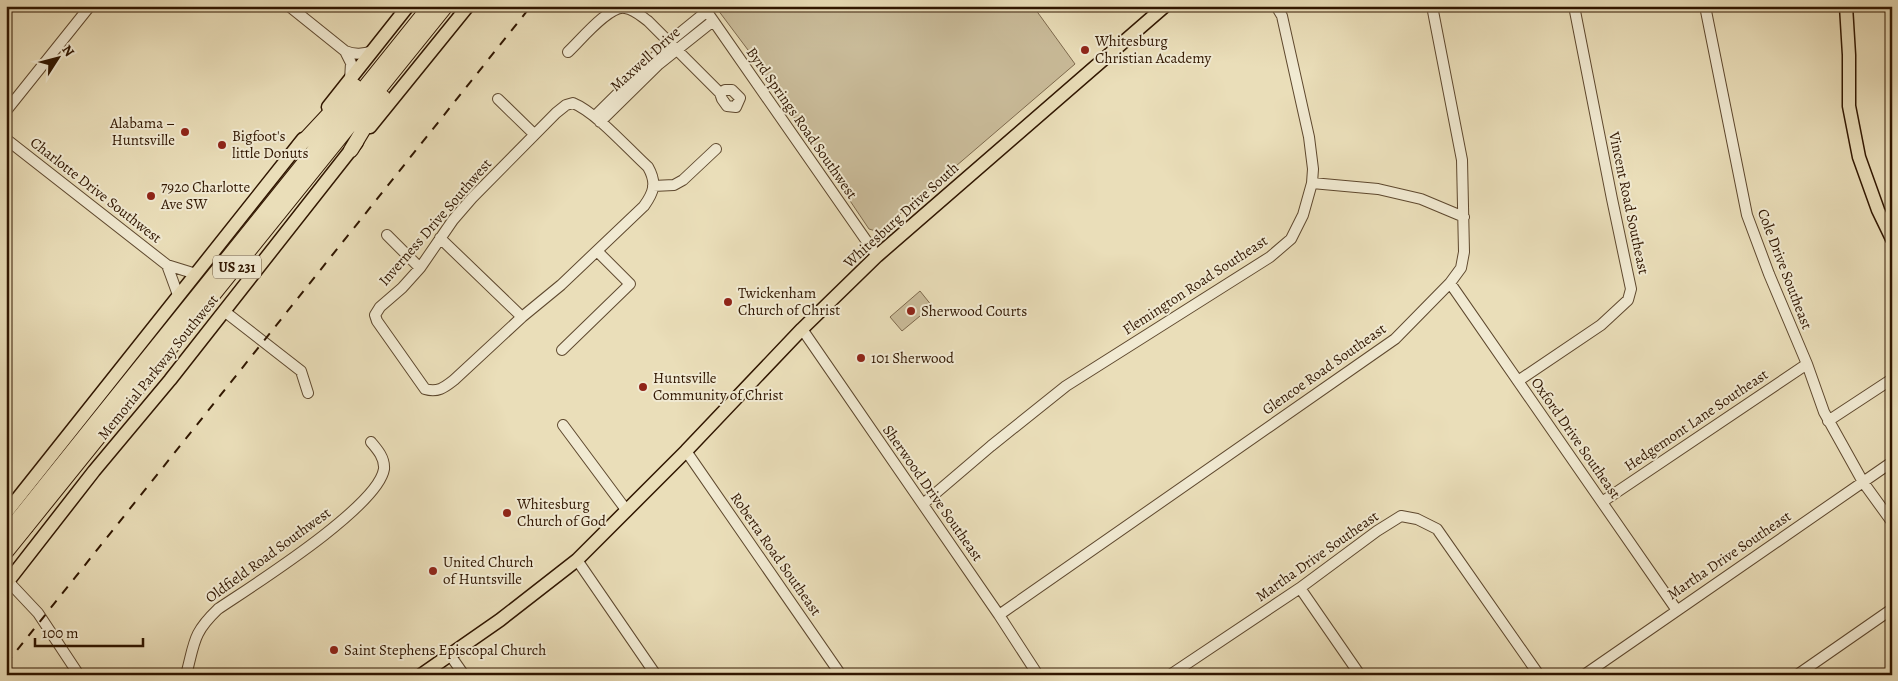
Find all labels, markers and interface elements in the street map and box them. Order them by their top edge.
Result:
street label: Maxwell Drive [606,22,684,96]
place label: Whitesburg Christian Academy [1094,31,1211,68]
north arrow [32,32,82,82]
text: N [57,41,79,60]
street label: Byrd Springs Road Southwest [742,43,862,203]
marker: Whitesburg Christian Academy [1079,44,1091,56]
place label: Alabama – Huntsville [109,113,175,150]
marker: Alabama – Huntsville [179,126,191,138]
place label: Bigfoot's little Donuts [232,126,308,163]
street label: Vincent Road Southeast [1604,129,1654,276]
street label: Charlotte Drive Southwest [26,132,166,248]
marker: Bigfoot's little Donuts [216,139,228,151]
street label: Inverness Drive Southwest [374,154,496,290]
street label: Whitesburg Drive South [838,158,963,273]
place label: 7920 Charlotte Ave SW [160,177,250,214]
marker: 7920 Charlotte Ave SW [145,190,157,202]
street label: Cole Drive Southeast [1753,206,1817,332]
street label: Flemington Road Southeast [1119,231,1271,339]
road number: US 231 [213,256,261,278]
place label: Twickenham Church of Christ [738,283,840,320]
street label: Memorial Parkway Southwest [93,290,223,444]
marker: Twickenham Church of Christ [722,296,734,308]
place label: Sherwood Courts [921,301,1027,321]
marker: Sherwood Courts [905,305,917,317]
street label: Glencoe Road Southeast [1258,319,1390,419]
place label: 101 Sherwood [871,348,955,368]
marker: 101 Sherwood [855,352,867,364]
street label: Hedgemont Lane Southeast [1620,364,1772,476]
place label: Huntsville Community of Christ [653,368,783,405]
street label: Oxford Drive Southeast [1527,373,1625,503]
marker: Huntsville Community of Christ [637,381,649,393]
street label: Sherwood Drive Southeast [878,421,988,565]
street label: Roberta Road Southeast [726,488,826,620]
place label: Whitesburg Church of God [516,494,607,531]
street label: Oldfield Road Southwest [201,503,335,607]
street label: Martha Drive Southeast [1252,506,1382,606]
street label: Martha Drive Southeast [1663,506,1795,604]
marker: Whitesburg Church of God [501,507,513,519]
place label: United Church of Huntsville [443,552,534,589]
marker: United Church of Huntsville [427,565,439,577]
scale bar [35,616,142,648]
text: 100 m [42,623,79,643]
place label: Saint Stephens Episcopal Church [344,640,546,660]
marker: Saint Stephens Episcopal Church [328,644,340,656]

